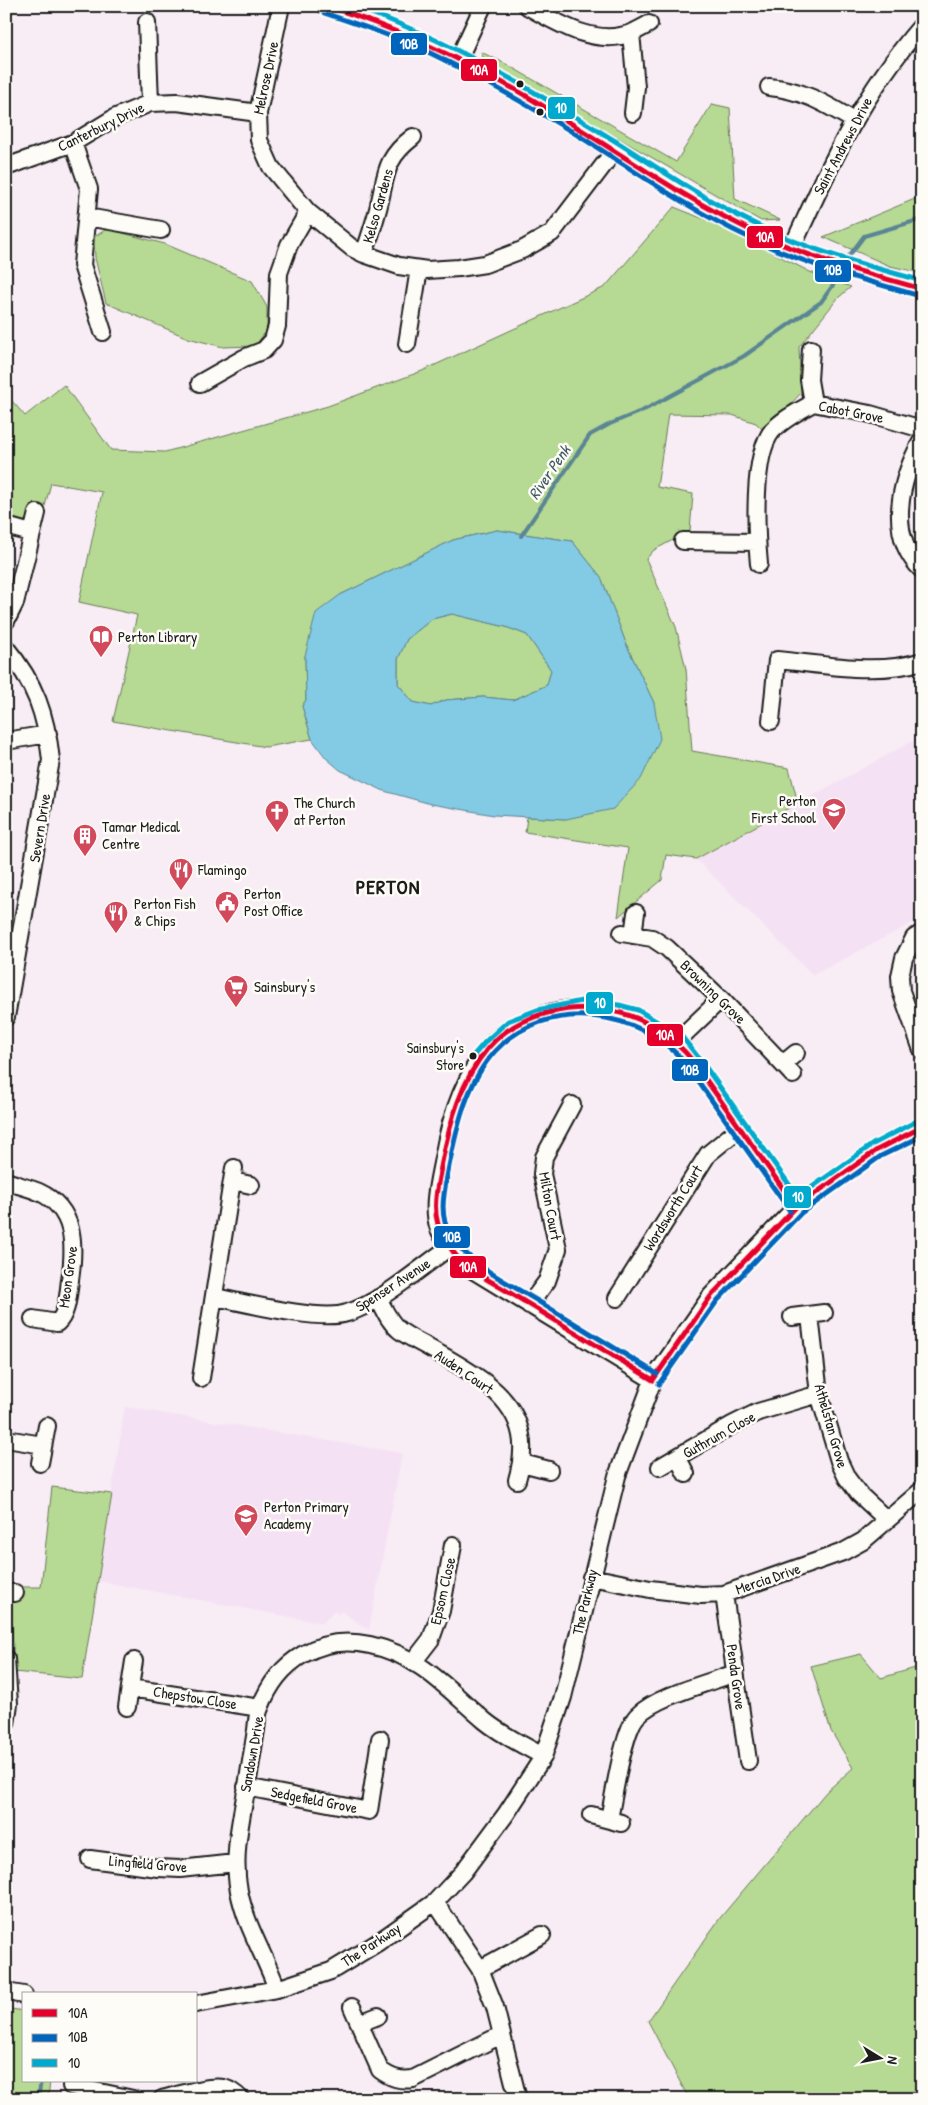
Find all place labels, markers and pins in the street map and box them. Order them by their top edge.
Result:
unlabelled marker [515,79,525,89]
unlabelled marker [535,107,545,117]
library icon: Perton Library [88,624,114,658]
place label: Perton Library [118,626,197,647]
place label: Perton First School [751,790,816,828]
place label: The Church at Perton [294,792,355,830]
school or university icon: Perton First School [821,797,847,831]
church icon: The Church at Perton [264,799,290,833]
place label: Tamar Medical Centre [102,816,180,854]
building icon: Tamar Medical Centre [72,823,98,857]
restaurant icon: Flamingo [168,857,194,891]
place label: Flamingo [197,859,247,880]
place label: Perton Post Office [244,883,303,921]
public building icon: Perton Post Office [214,890,240,924]
place label: Perton Fish & Chips [134,893,195,931]
restaurant icon: Perton Fish & Chips [103,900,129,934]
supermarket icon: Sainsbury's [223,974,249,1008]
place label: Sainsbury's [254,976,315,997]
place label: Sainsbury's Store [407,1038,464,1074]
marker: Sainsbury's Store [468,1051,478,1061]
place label: Perton Primary Academy [264,1496,349,1534]
school or university icon: Perton Primary Academy [233,1503,259,1537]

